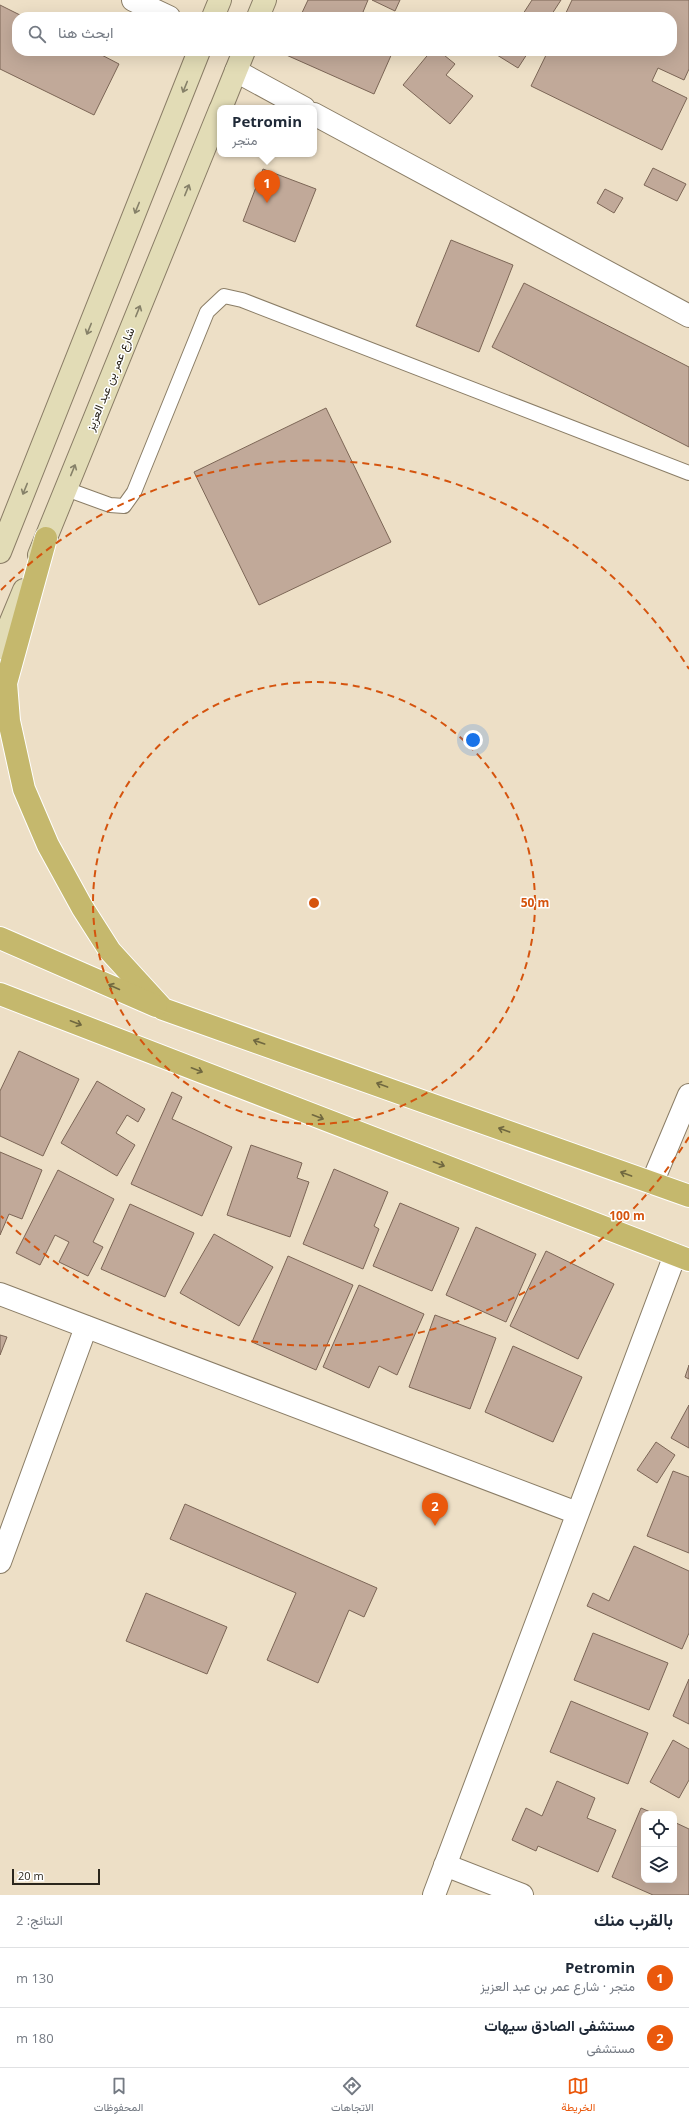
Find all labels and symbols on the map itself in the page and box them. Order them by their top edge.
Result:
one-way arrow [181,81,188,93]
pin: 1 [254,170,280,203]
one-way arrow [184,185,192,197]
one-way arrow [133,202,140,214]
one-way arrow [135,305,143,317]
one-way arrow [85,322,92,334]
street label: شارع عمر بن عبد العزيز [81,325,139,434]
one-way arrow [70,464,78,476]
one-way arrow [21,482,29,494]
your location [463,730,483,750]
text: 50 m [521,894,549,911]
centre of rings [307,896,321,910]
one-way arrow [109,983,121,991]
one-way arrow [69,1020,81,1027]
one-way arrow [252,1038,265,1045]
one-way arrow [190,1066,202,1074]
one-way arrow [376,1081,388,1089]
one-way arrow [312,1113,324,1121]
one-way arrow [498,1125,510,1133]
one-way arrow [433,1160,445,1168]
one-way arrow [620,1169,632,1177]
text: 100 m [609,1207,645,1224]
pin: 2 [422,1493,448,1526]
scale bar [12,1867,100,1886]

